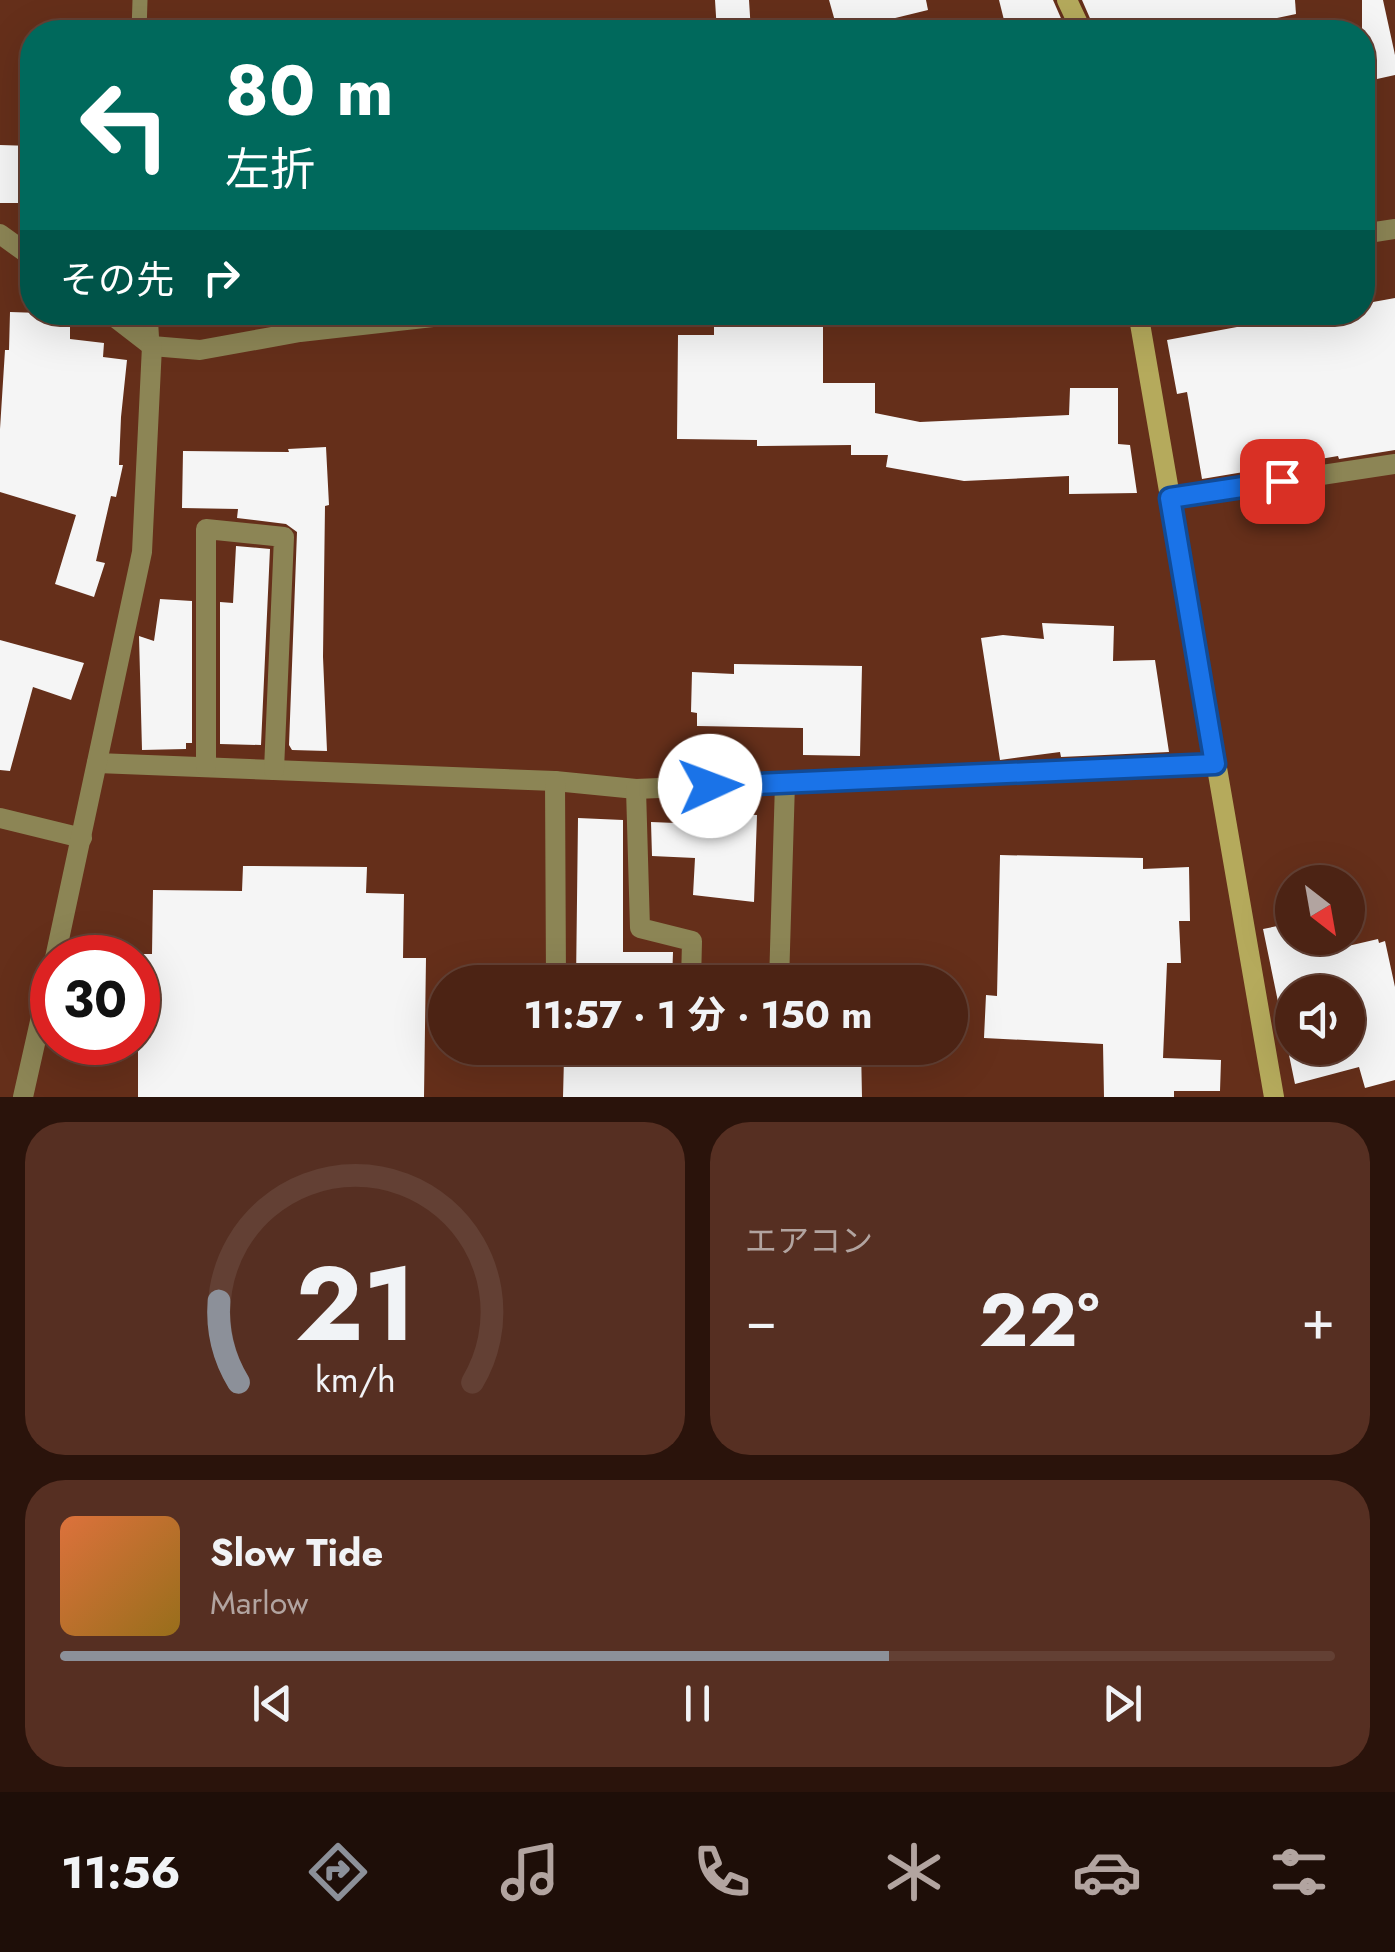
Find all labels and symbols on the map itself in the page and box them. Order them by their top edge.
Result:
pin [1240,439,1325,524]
position arrow [658,734,762,838]
north arrow [1275,865,1365,955]
speed limit sign: 30 [30,935,160,1065]

